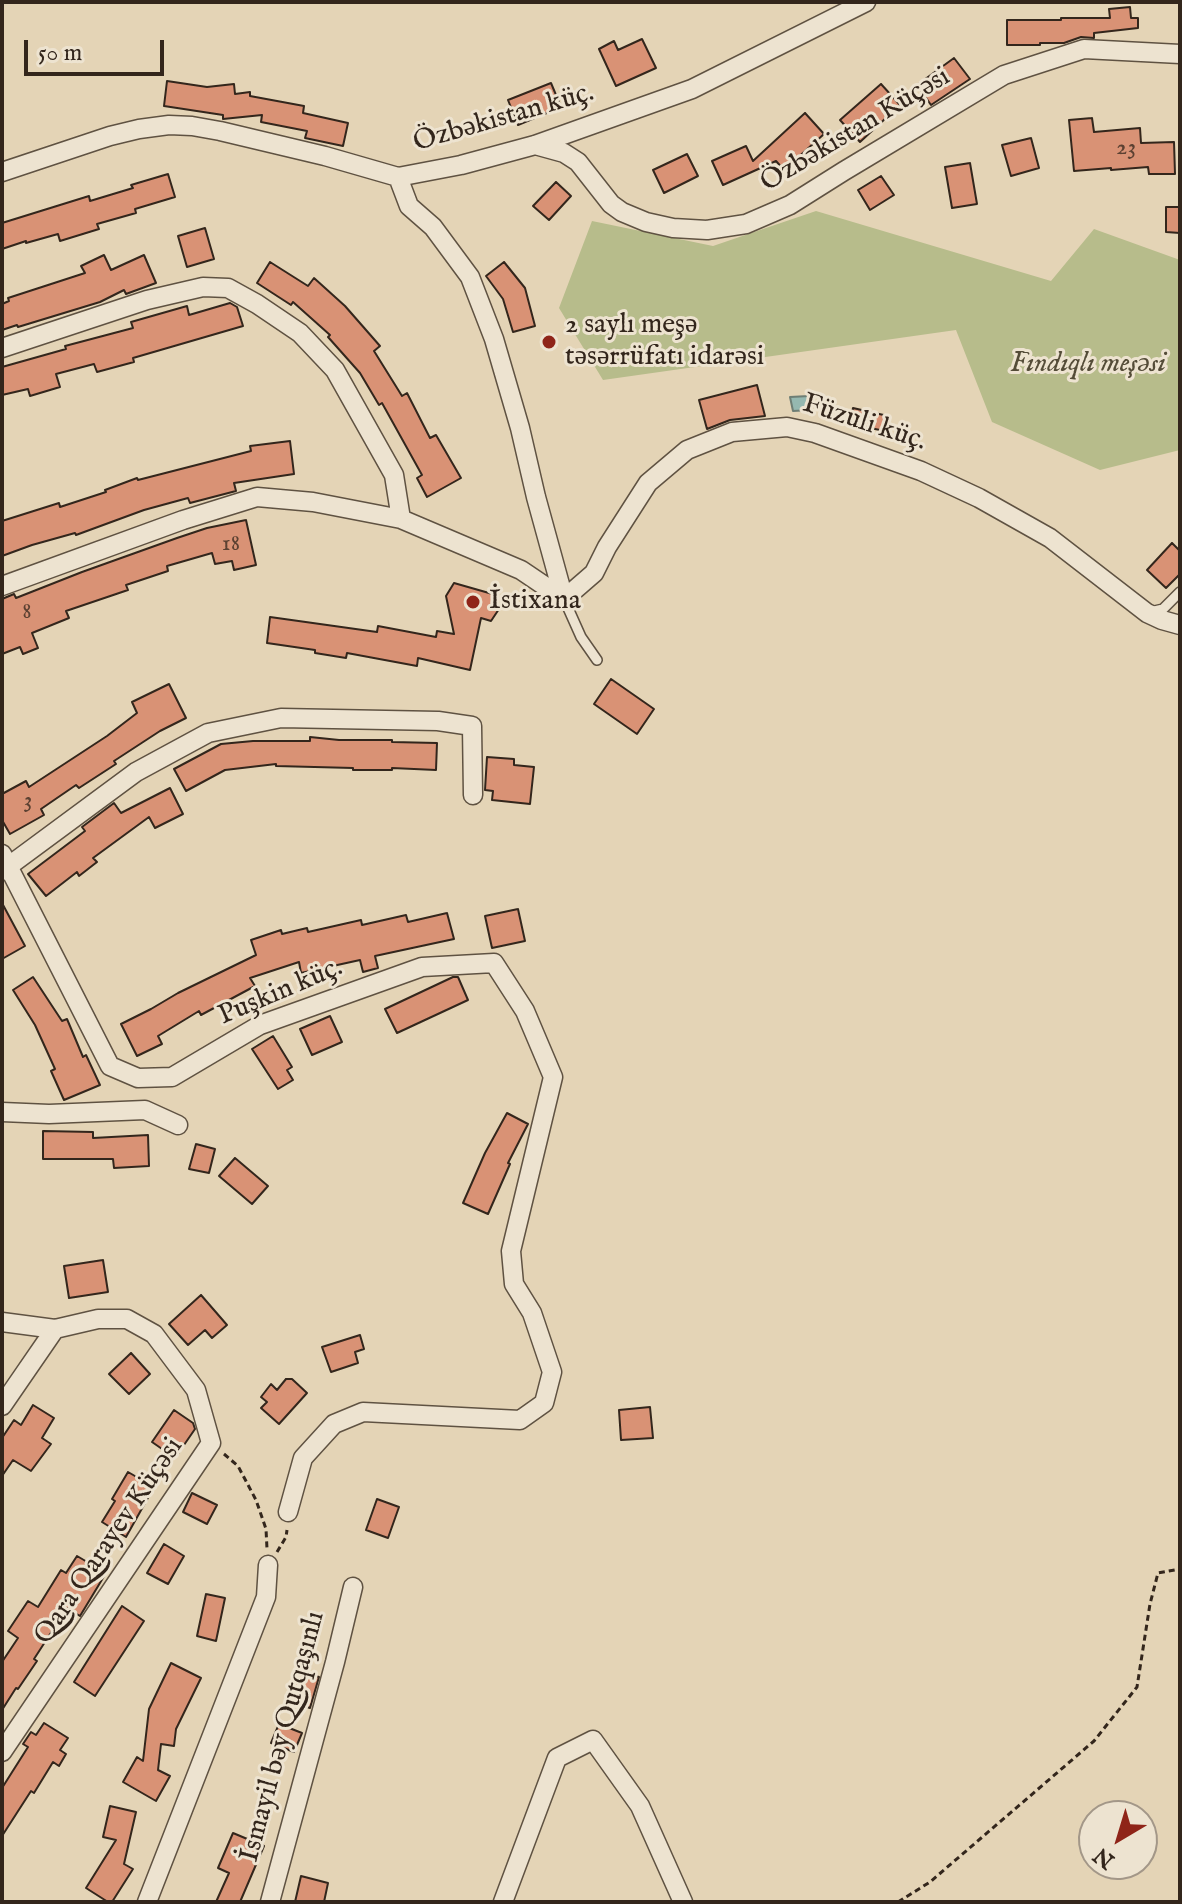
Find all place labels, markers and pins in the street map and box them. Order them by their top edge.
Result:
place label: 2 saylı meşə təsərrüfatı idarəsi [565,309,764,375]
marker: 2 saylı meşə təsərrüfatı idarəsi [540,333,558,351]
place label: İstixana [489,585,581,619]
marker: İstixana [464,593,482,611]

